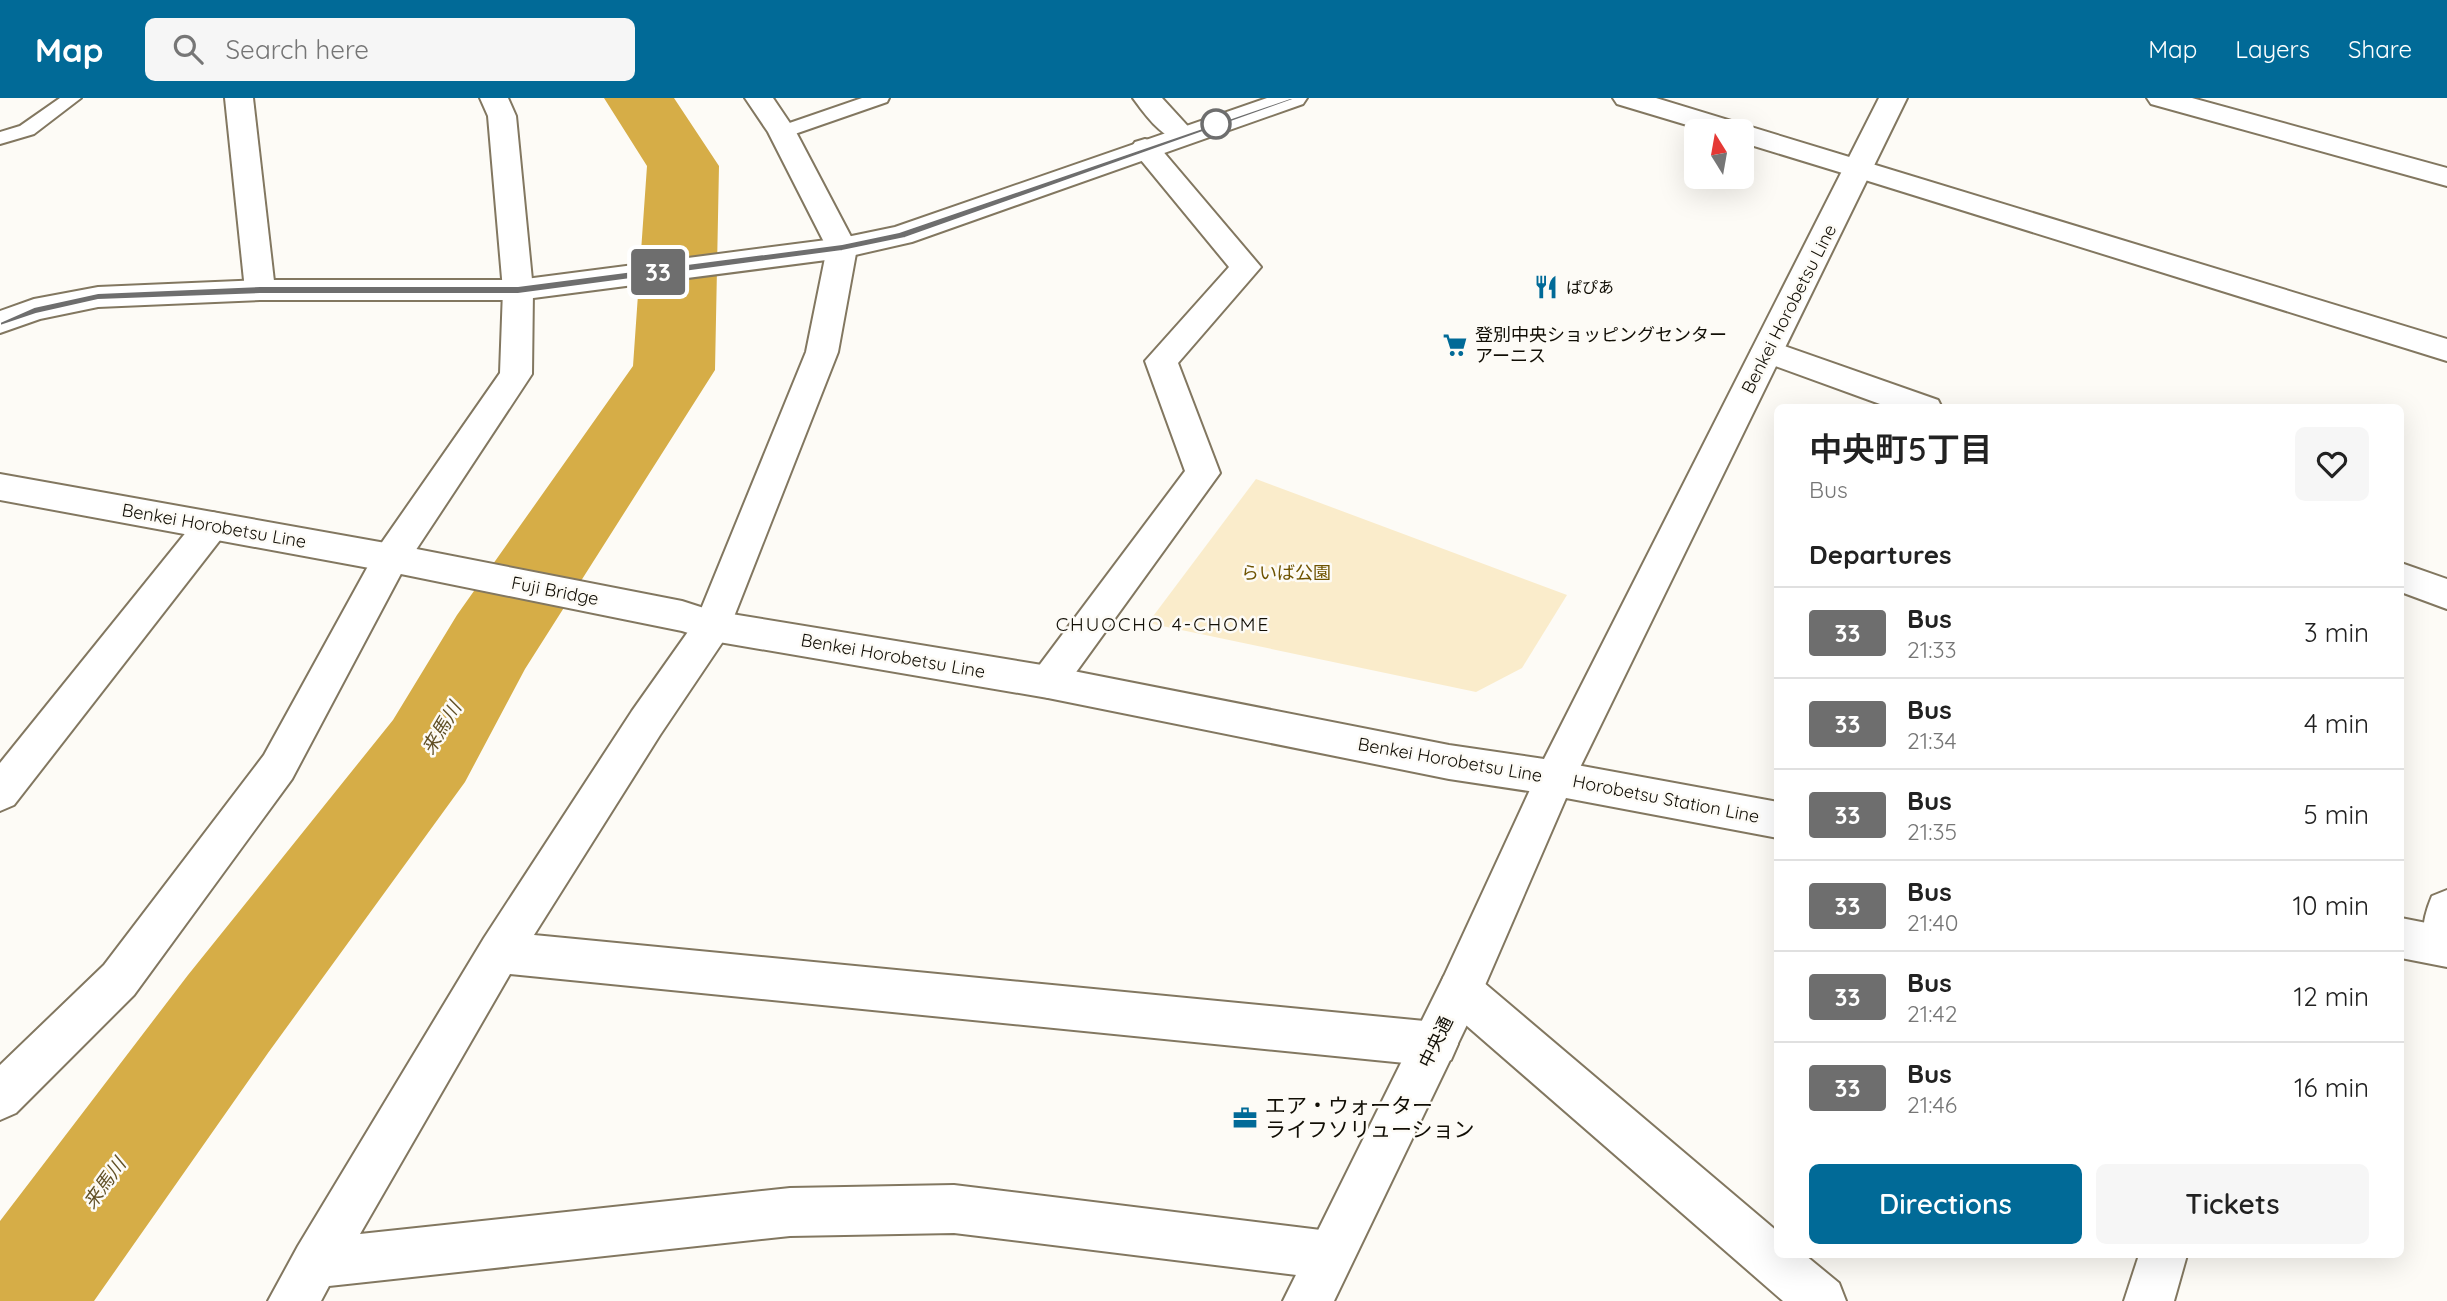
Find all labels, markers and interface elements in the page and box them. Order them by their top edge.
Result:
search box [145,18,635,81]
text: Map [35,29,103,70]
icon: search [169,30,207,68]
text: Search here [225,33,369,66]
text: Map [2148,34,2197,64]
text: Layers [2235,34,2310,64]
text: Share [2348,34,2412,64]
unlabelled marker [1201,109,1231,139]
north arrow [1684,119,1754,189]
map controls [1684,119,1754,189]
street label: Benkei Horobetsu Line [1736,220,1841,397]
line badge: 33 [626,249,690,295]
text: 33 [645,257,671,287]
restaurant icon: ぱぴあ [1532,273,1560,301]
place label: ぱぴあ [1566,277,1614,297]
place label: 登別中央ショッピングセンター アーニス [1475,323,1727,367]
supermarket icon: 登別中央ショッピングセンター アーニス [1441,331,1469,359]
button: heart [2295,427,2369,501]
text: 中央町5丁目 [1809,428,1993,469]
text: Bus [1809,475,1848,504]
street label: Benkei Horobetsu Line [120,498,308,553]
text: Departures [1809,538,1952,571]
park label: らいば公園 [1241,561,1331,584]
street label: Fuji Bridge [510,571,601,610]
text: Bus [1907,602,1952,635]
district label: CHUOCHO 4-CHOME [1056,612,1270,636]
text: 3 min [2304,616,2369,649]
text: 33 [1835,618,1860,648]
street label: Benkei Horobetsu Line [799,628,987,683]
text: 21:33 [1907,635,1957,664]
text: Bus [1907,693,1952,726]
water label: 来馬川 [416,696,467,759]
text: 4 min [2304,707,2369,740]
text: 33 [1835,709,1860,739]
text: 21:34 [1907,726,1957,755]
street label: Benkei Horobetsu Line [1356,732,1544,787]
street label: Horobetsu Station Line [1571,769,1761,828]
text: Bus [1907,784,1952,817]
text: 5 min [2303,798,2369,831]
text: 33 [1835,800,1860,830]
text: 21:35 [1907,817,1957,846]
text: Bus [1907,875,1952,908]
text: 10 min [2293,889,2369,922]
text: 33 [1835,891,1860,921]
text: 21:40 [1907,908,1958,937]
text: Bus [1907,966,1952,999]
text: 12 min [2294,980,2369,1013]
text: 33 [1835,982,1860,1012]
text: 21:42 [1907,999,1957,1028]
street label: 中央通 [1413,1012,1458,1071]
text: Bus [1907,1057,1952,1090]
text: 16 min [2294,1071,2369,1104]
text: 33 [1835,1073,1860,1103]
text: 21:46 [1907,1090,1957,1119]
place label: エア・ウォーター ライフソリューション [1265,1092,1475,1142]
office icon: エア・ウォーター ライフソリューション [1231,1104,1259,1132]
water label: 来馬川 [78,1151,132,1213]
button: Directions [1809,1164,2082,1244]
button: Tickets [2096,1164,2369,1244]

